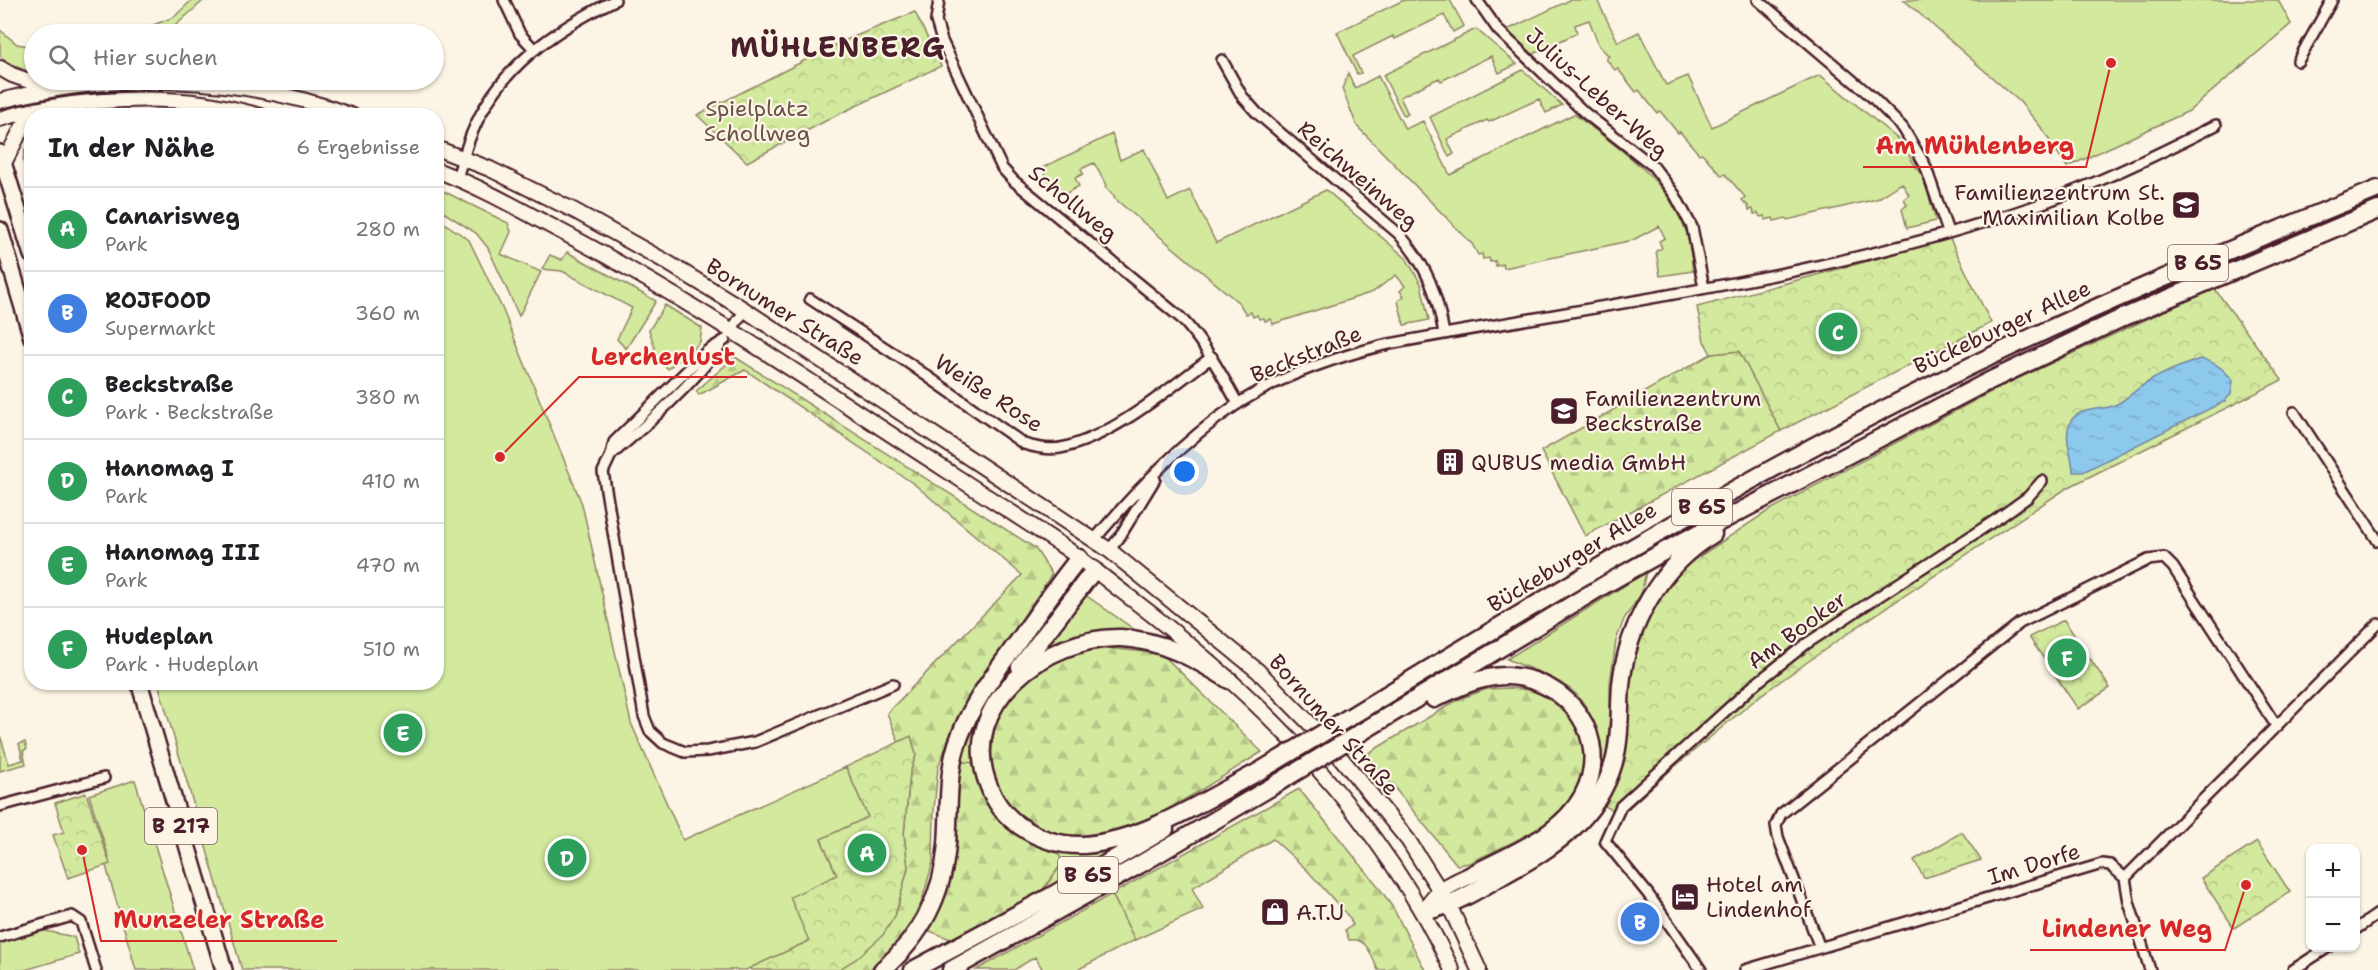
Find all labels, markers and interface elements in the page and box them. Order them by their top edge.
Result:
street label: Julius-Leber-Weg [1519,21,1675,165]
search box [24,24,444,90]
district label: MÜHLENBERG [730,28,946,66]
icon: search [45,41,78,74]
text: Hier suchen [93,43,218,72]
park label: Spielplatz Schollweg [704,94,810,148]
street label: Reichweinweg [1291,114,1425,236]
callout: Am Mühlenberg [1863,125,2086,167]
text: In der Nähe [48,130,215,165]
text: Am Mühlenberg [1876,130,2074,162]
text: 6 Ergebnisse [296,134,420,160]
street label: Schollweg [1022,158,1124,248]
place label: Familienzentrum St. Maximilian Kolbe [1954,178,2165,232]
school or university icon: Familienzentrum St. Maximilian Kolbe [2170,189,2202,221]
text: Canarisweg [105,202,240,231]
text: A [60,216,75,242]
text: 280 m [355,216,420,242]
text: Park [105,231,148,257]
road number: B 65 [2168,245,2228,281]
street label: Bornumer Straße [701,252,869,372]
street label: Bückeburger Allee [1909,273,2095,381]
text: ROJFOOD [105,286,211,315]
text: B [61,300,74,326]
text: 360 m [355,300,420,326]
pin: C [1818,310,1858,354]
text: Supermarkt [105,315,216,341]
street label: Beckstraße [1246,319,1366,389]
callout: Lerchenlust [579,335,747,377]
text: Lerchenlust [591,341,735,373]
street label: Weiße Rose [929,347,1049,439]
text: Beckstraße [105,370,234,399]
text: C [61,384,74,410]
text: 380 m [355,384,420,410]
place label: Familienzentrum Beckstraße [1585,384,1761,438]
school or university icon: Familienzentrum Beckstraße [1548,395,1580,427]
text: Park · Beckstraße [105,399,274,425]
building icon: QUBUS media GmbH [1434,446,1466,478]
place label: QUBUS media GmbH [1471,448,1686,477]
text: Hanomag I [105,454,234,483]
your location [1170,457,1199,486]
text: D [60,468,75,494]
text: 410 m [361,468,420,494]
text: Park [105,483,148,509]
road number: B 65 [1672,489,1732,525]
street label: Bückeburger Allee [1482,495,1662,619]
text: Hanomag III [105,538,260,567]
text: E [61,552,74,578]
text: 470 m [356,552,420,578]
text: Park [105,567,148,593]
street label: Am Booker [1742,584,1852,676]
text: Hudeplan [105,622,213,651]
text: F [62,636,73,662]
text: 510 m [363,636,420,662]
pin: F [2048,636,2086,680]
street label: Bornumer Straße [1263,648,1405,802]
text: Park · Hudeplan [105,651,259,677]
pin: E [384,710,422,756]
road number: B 217 [145,808,217,844]
pin: A [848,830,886,876]
pin: D [548,836,586,880]
street label: Im Dorfe [1984,836,2084,892]
map controls [2306,844,2360,952]
button: + [2306,844,2360,898]
road number: B 65 [1058,857,1118,893]
place label: Hotel am Lindenhof [1706,870,1812,924]
hotel icon: Hotel am Lindenhof [1669,881,1701,913]
shop icon: A.T.U [1259,896,1291,928]
place label: A.T.U [1296,898,1344,927]
button: − [2306,898,2360,952]
callout: Munzeler Straße [101,899,337,941]
pin: B [1620,900,1660,944]
text: Munzeler Straße [113,904,325,936]
callout: Lindener Weg [2030,908,2225,950]
text: Lindener Weg [2042,913,2212,945]

